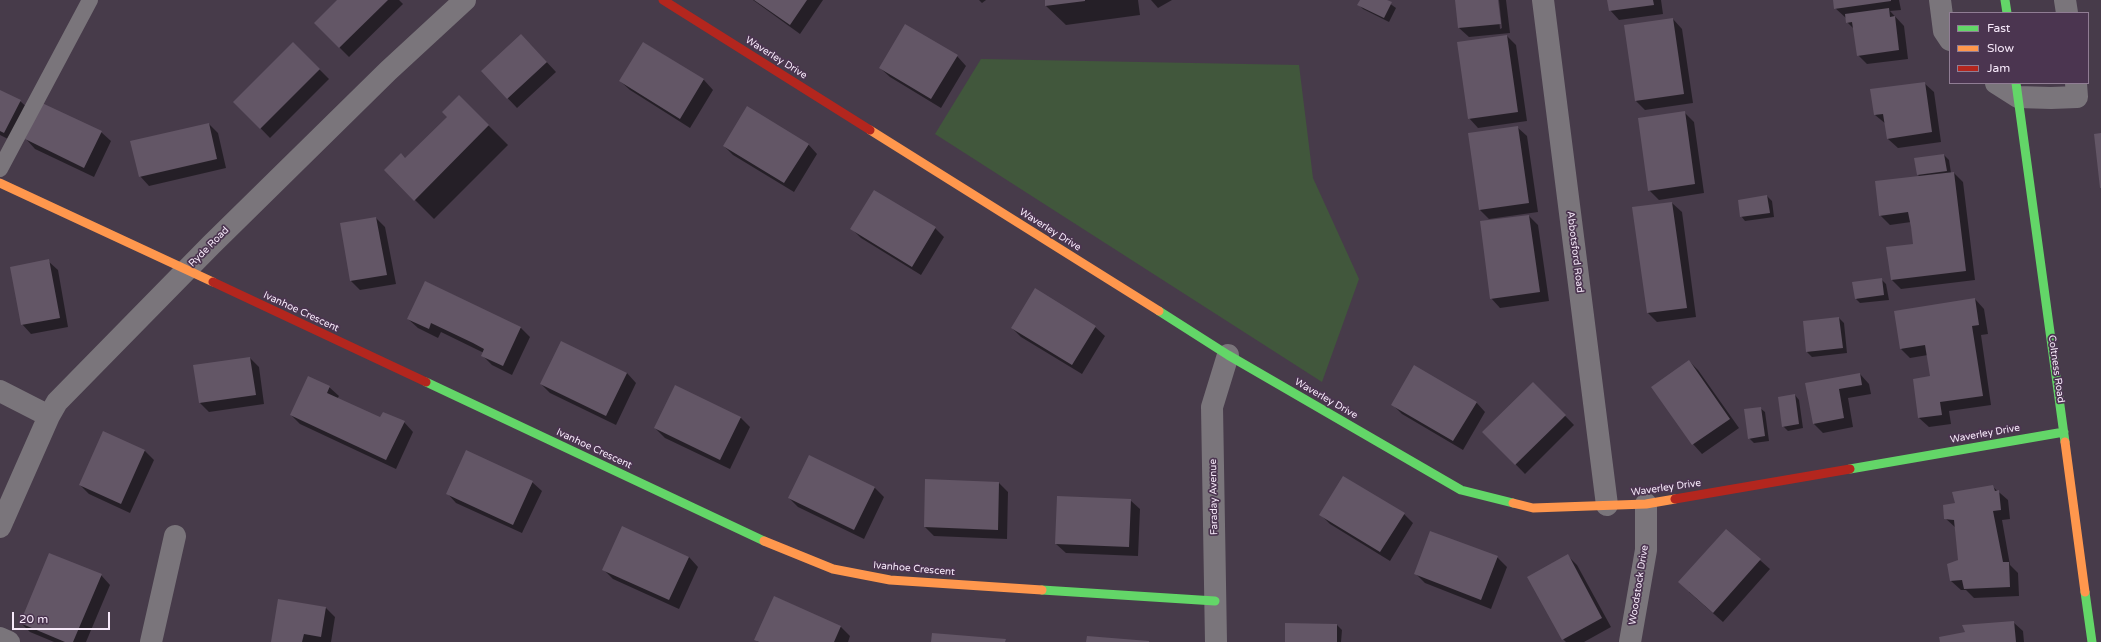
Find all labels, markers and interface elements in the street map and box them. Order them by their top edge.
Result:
legend [1949,12,2089,84]
text: Fast [1987,21,2010,35]
street label: Waverley Drive [743,34,809,82]
text: Slow [1987,41,2014,55]
text: Jam [1987,61,2010,75]
street label: Waverley Drive [1017,206,1083,254]
street label: Abbotsford Road [1564,211,1586,293]
street label: Ryde Road [186,224,232,270]
street label: Ivanhoe Crescent [261,289,341,335]
street label: Coltness Road [2045,334,2067,404]
street label: Waverley Drive [1292,376,1360,422]
street label: Waverley Drive [1949,422,2021,446]
street label: Ivanhoe Crescent [554,426,634,472]
street label: Faraday Avenue [1207,459,1221,535]
street label: Waverley Drive [1630,477,1702,499]
street label: Woodstock Drive [1627,544,1651,626]
street label: Ivanhoe Crescent [873,559,955,579]
scale bar [14,604,112,630]
text: 20 m [19,612,48,626]

